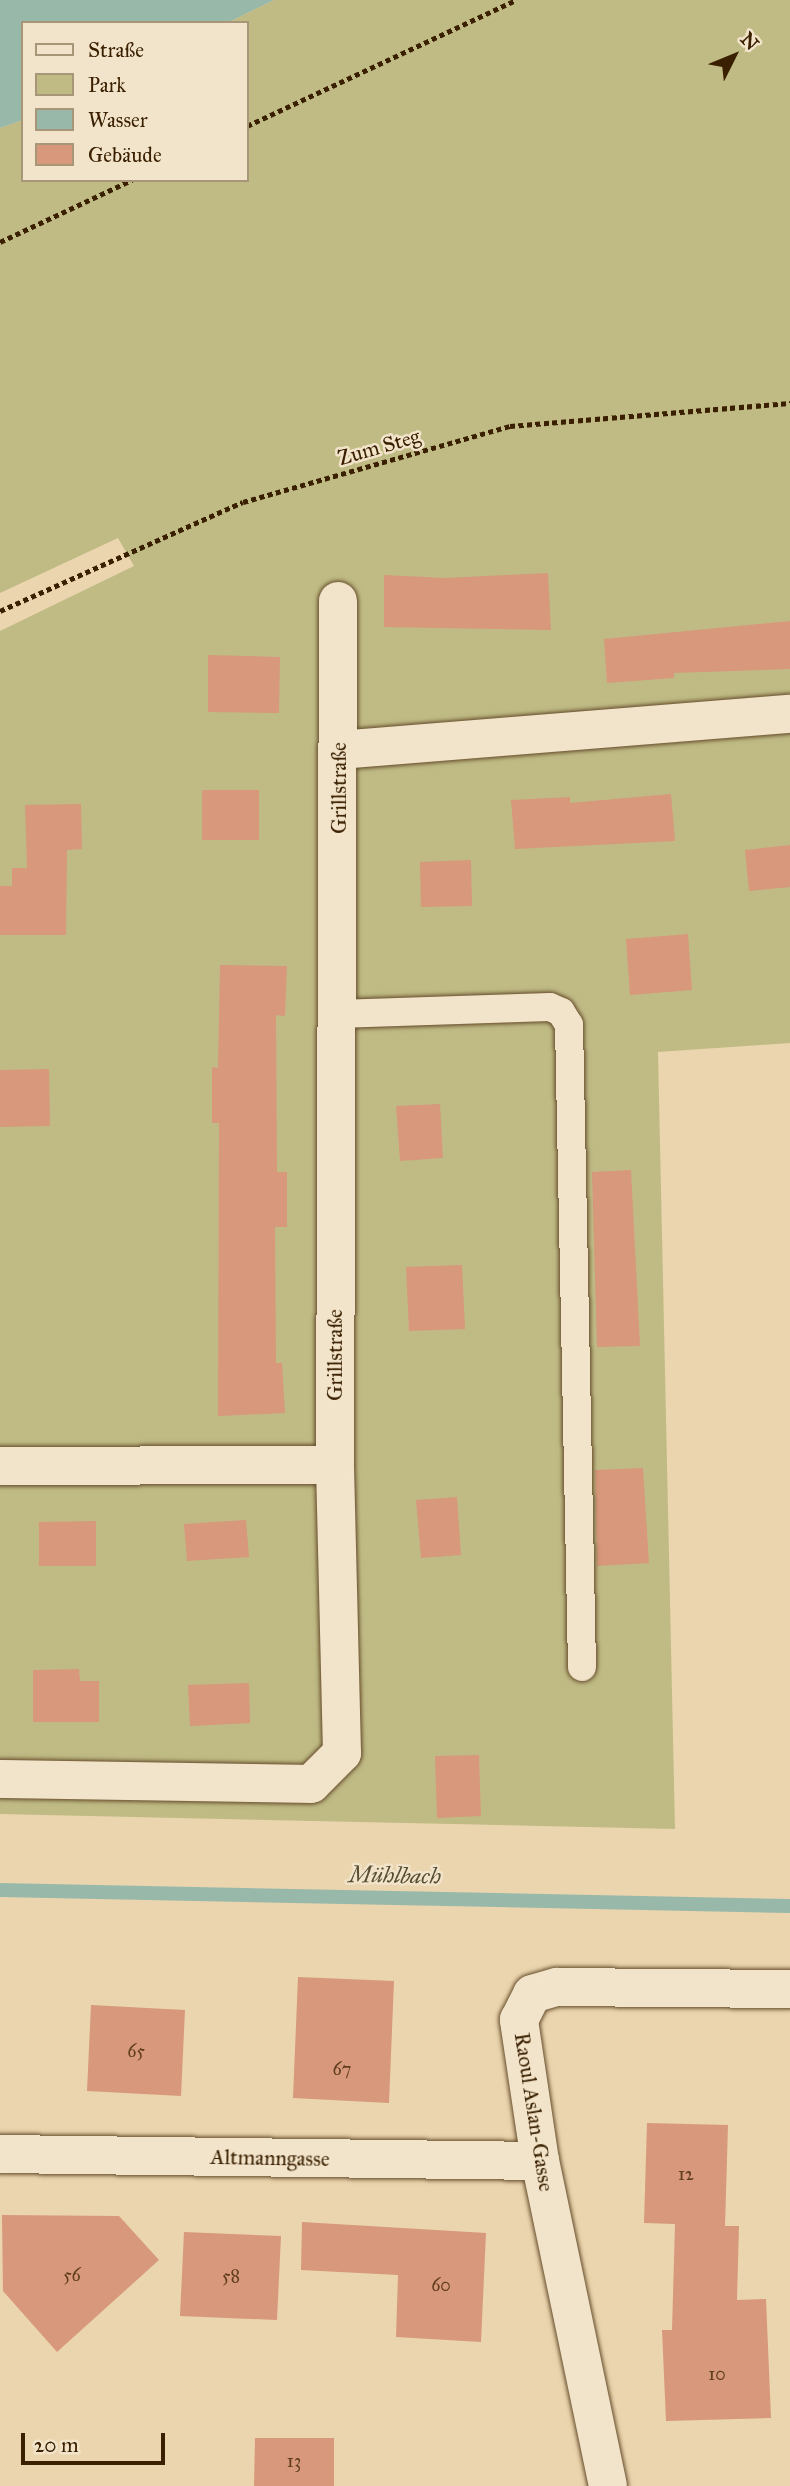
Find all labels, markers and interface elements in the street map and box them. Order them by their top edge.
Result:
legend [21,21,248,182]
north arrow [699,21,769,91]
text: N [736,28,764,55]
text: Straße [88,37,144,63]
text: Park [88,72,126,98]
text: Wasser [88,107,148,133]
text: Gebäude [88,142,162,168]
street label: Zum Steg [335,423,423,471]
street label: Grillstraße [326,742,352,834]
street label: Grillstraße [322,1309,348,1401]
water label: Mühlbach [349,1860,441,1890]
street label: Raoul Aslan-Gasse [509,2031,559,2193]
house number: 65 [127,2040,145,2062]
house number: 67 [333,2058,351,2080]
street label: Altmanngasse [210,2144,330,2172]
house number: 12 [678,2163,694,2185]
house number: 56 [63,2264,81,2286]
house number: 58 [222,2265,240,2287]
house number: 60 [431,2274,451,2296]
house number: 10 [708,2363,726,2385]
scale bar [24,2420,168,2464]
text: 20 m [34,2432,79,2458]
house number: 13 [287,2450,301,2472]

